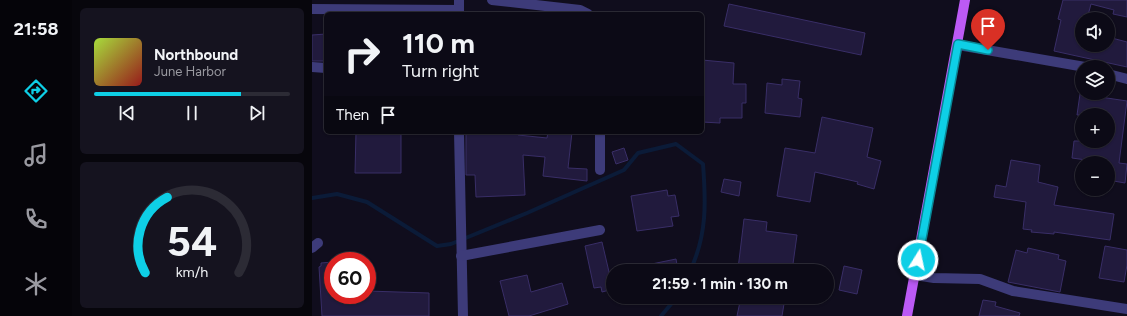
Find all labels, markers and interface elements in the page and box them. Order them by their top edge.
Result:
pin [971,9,1005,50]
map controls [1075,12,1115,196]
button: sound [1075,12,1115,52]
icon: arrive [977,15,999,37]
text: 21:58 [14,18,58,40]
text: 110 m [402,26,475,60]
icon: right [336,28,388,80]
text: Northbound [154,46,238,64]
text: Turn right [402,60,479,82]
button: layers [1075,60,1115,100]
text: June Harbor [154,64,226,79]
icon: directions [22,77,50,105]
icon: previous [116,102,138,124]
icon: pause [181,102,203,124]
icon: next [246,102,268,124]
icon: arrive [377,104,399,126]
text: Then [336,106,369,124]
button: + [1075,108,1115,148]
icon: music [22,141,50,169]
button: − [1075,156,1115,196]
icon: phone [22,205,50,233]
text: 54 [167,216,217,266]
position arrow [897,239,939,281]
speed limit sign: 60 [324,252,376,304]
text: km/h [176,263,208,281]
icon: climate [22,270,50,298]
text: 21:59 · 1 min · 130 m [652,275,788,293]

